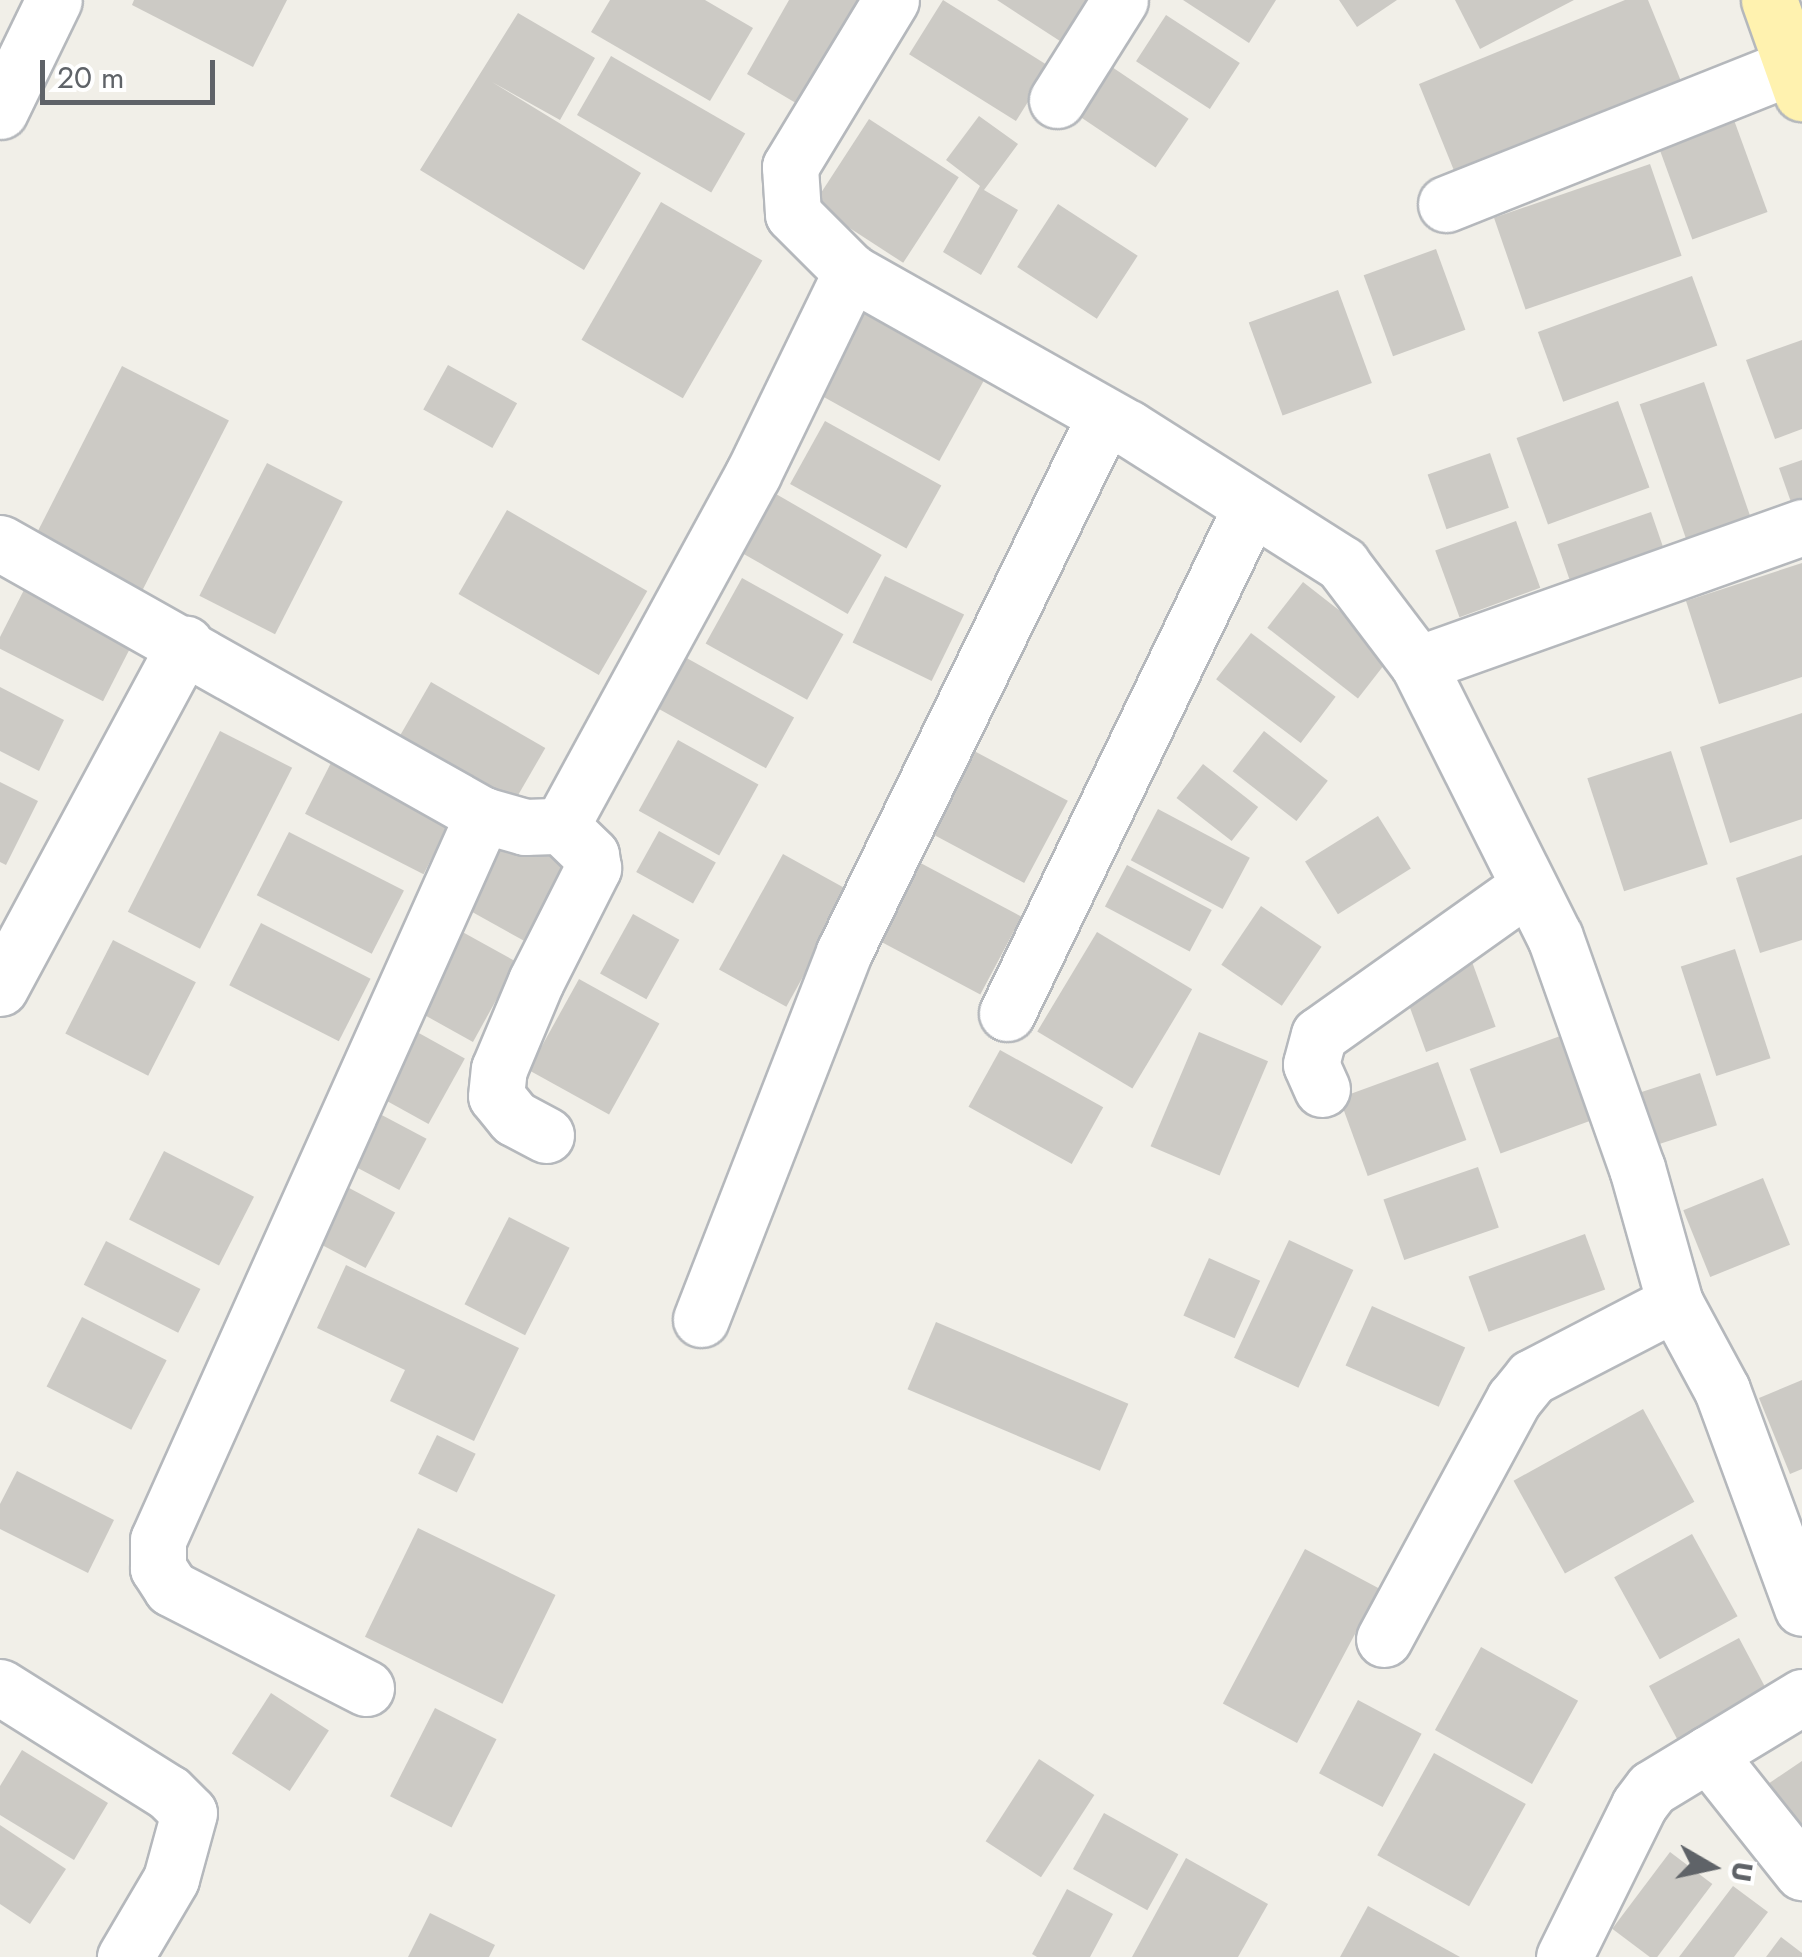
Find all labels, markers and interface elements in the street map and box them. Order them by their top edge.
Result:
scale bar [45,40,220,102]
text: 20 m [57,56,124,99]
north arrow [1662,1817,1762,1917]
text: U [1720,1859,1764,1885]

